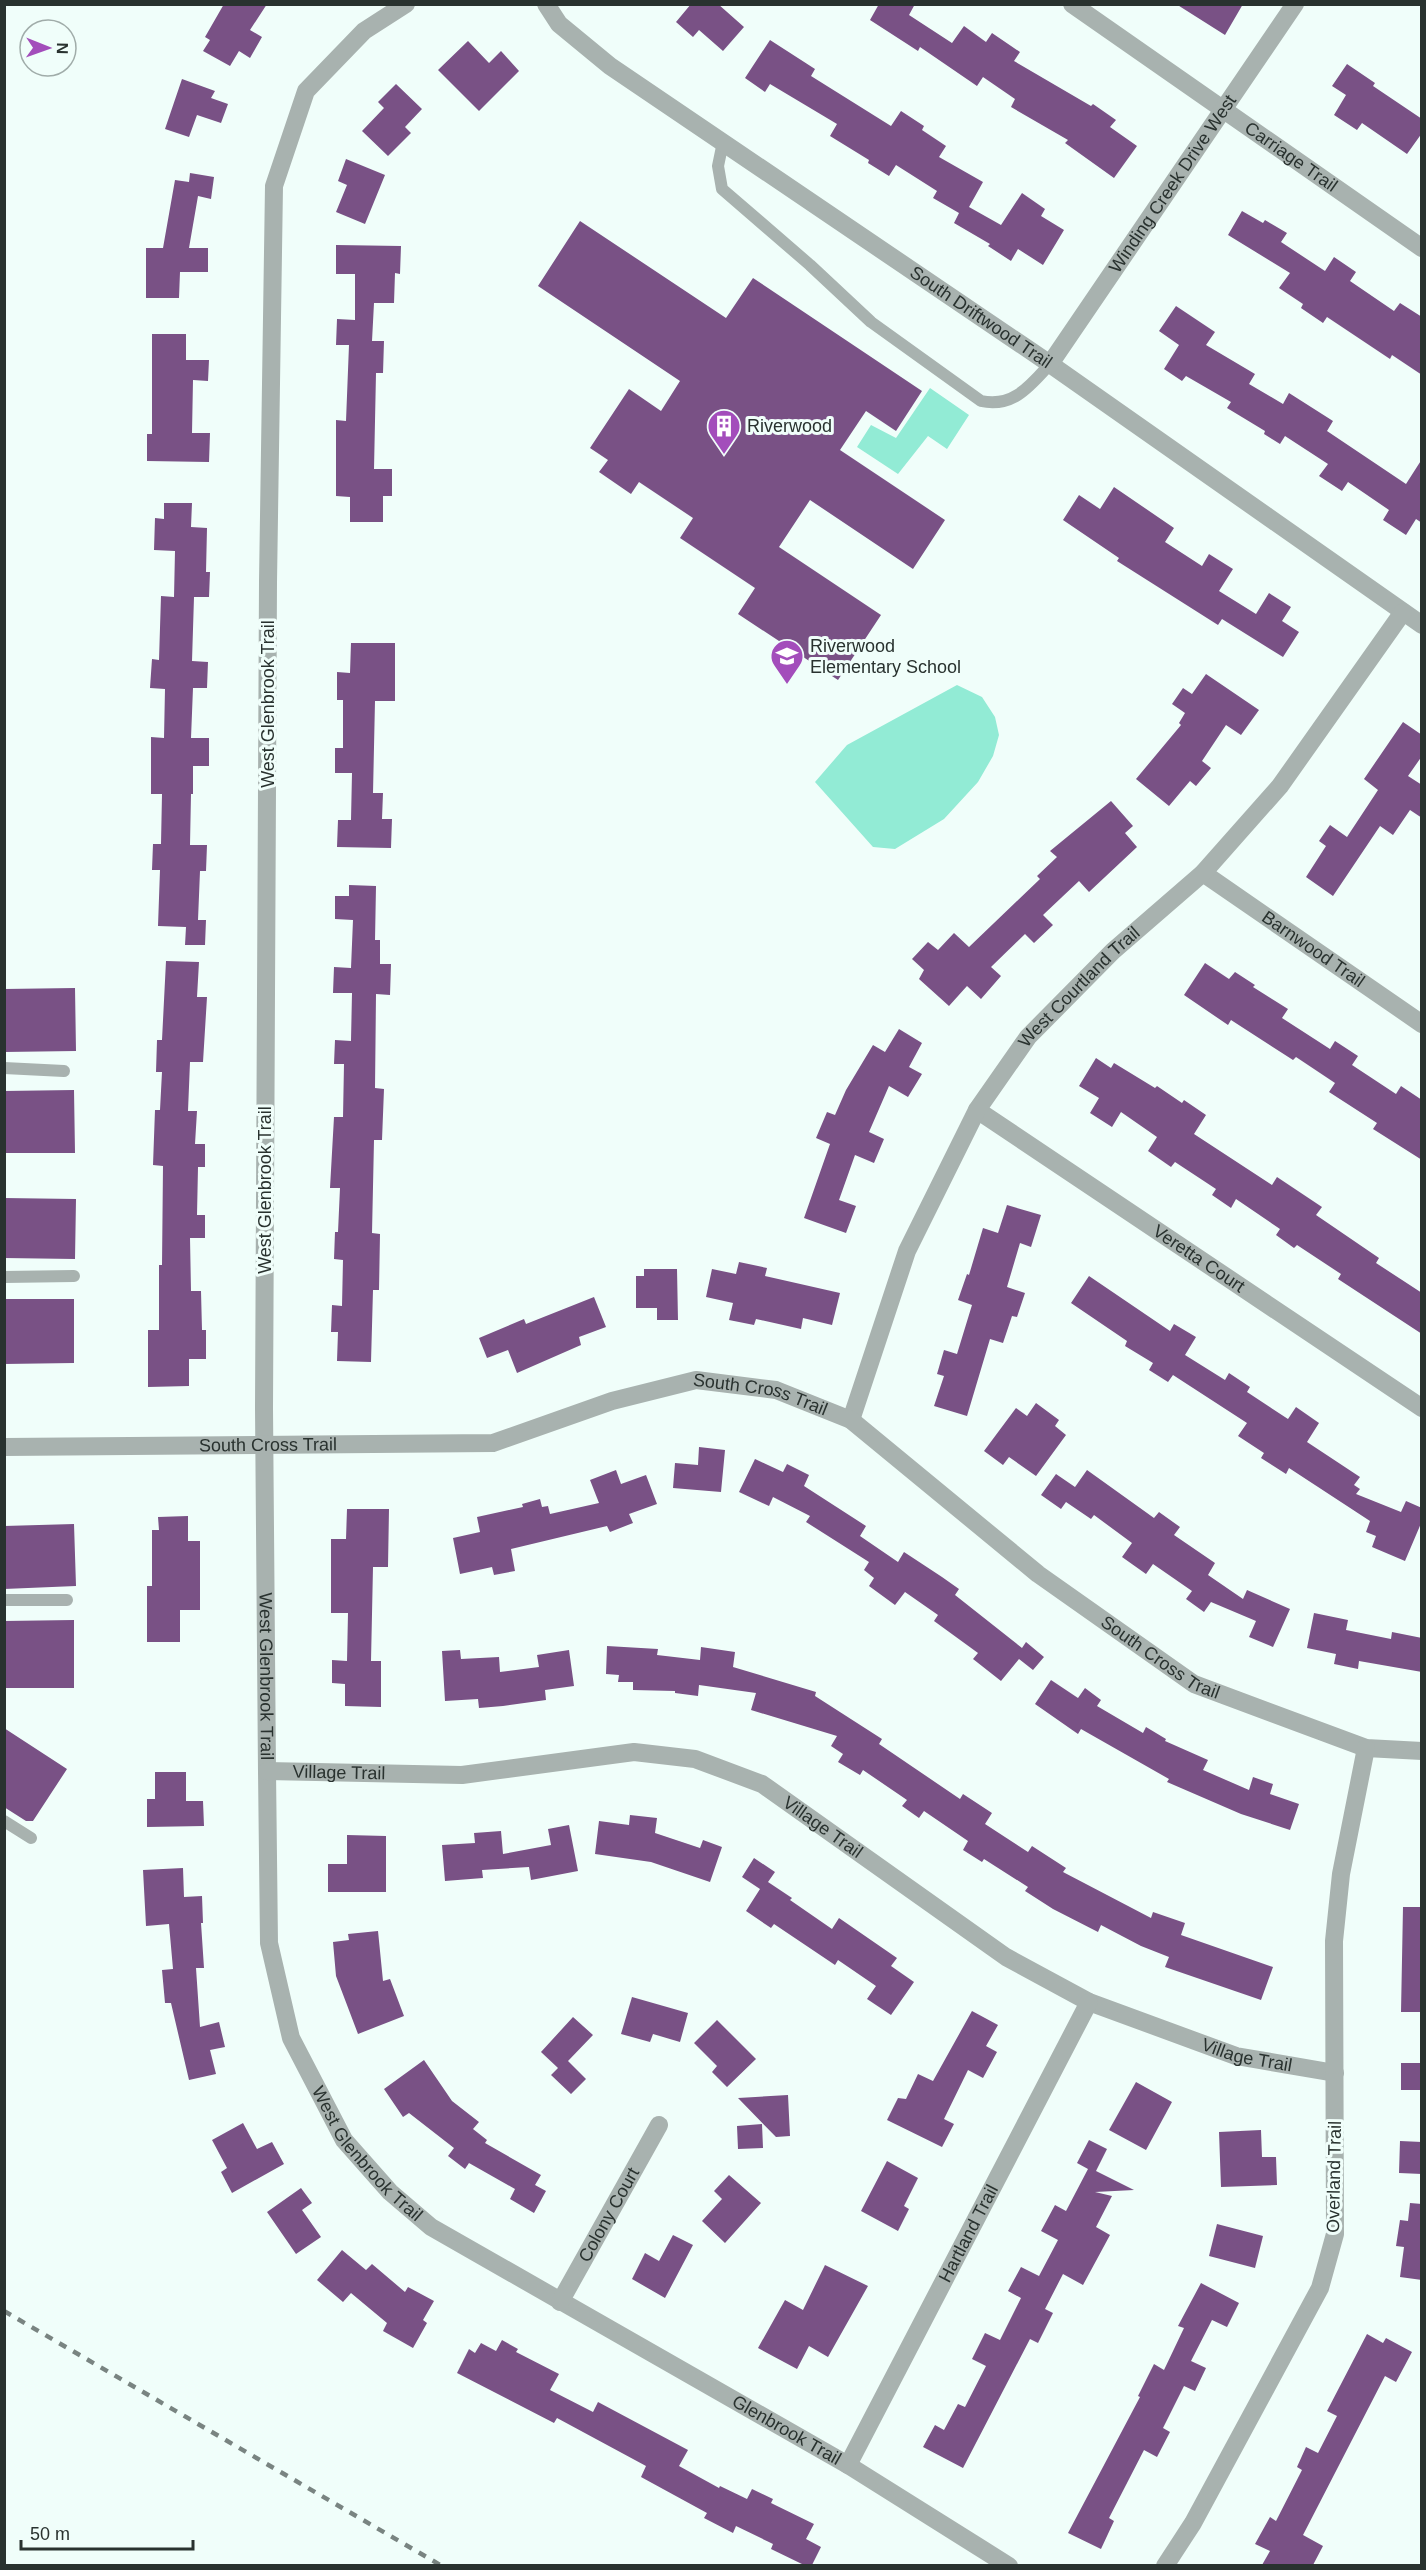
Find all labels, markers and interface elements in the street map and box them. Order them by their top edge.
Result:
north arrow [18,18,78,78]
text: N [54,42,71,54]
street label: Winding Creek Drive West [1105,91,1240,277]
street label: Carriage Trail [1241,118,1341,196]
street label: South Driftwood Trail [906,262,1056,372]
building icon: Riverwood [706,408,742,455]
place label: Riverwood [747,416,832,436]
street label: West Glenbrook Trail [258,620,278,788]
place label: Riverwood Elementary School [810,636,961,677]
school or university icon: Riverwood Elementary School [769,638,805,685]
street label: Barnwood Trail [1258,907,1368,991]
street label: West Courtland Trail [1014,922,1144,1051]
street label: West Glenbrook Trail [255,1106,275,1274]
street label: Veretta Court [1149,1221,1249,1296]
street label: South Cross Trail [692,1370,830,1420]
street label: South Cross Trail [199,1434,337,1455]
street label: West Glenbrook Trail [256,1592,277,1760]
street label: South Cross Trail [1097,1612,1223,1703]
street label: Village Trail [292,1762,386,1783]
street label: Village Trail [779,1792,866,1862]
street label: Village Trail [1199,2034,1294,2075]
street label: West Glenbrook Trail [308,2083,426,2225]
street label: Overland Trail [1323,2121,1345,2233]
street label: Colony Court [574,2164,643,2265]
street label: Hartland Trail [935,2181,1002,2286]
street label: Glenbrook Trail [729,2391,845,2469]
scale bar [21,2513,194,2551]
text: 50 m [30,2524,70,2544]

